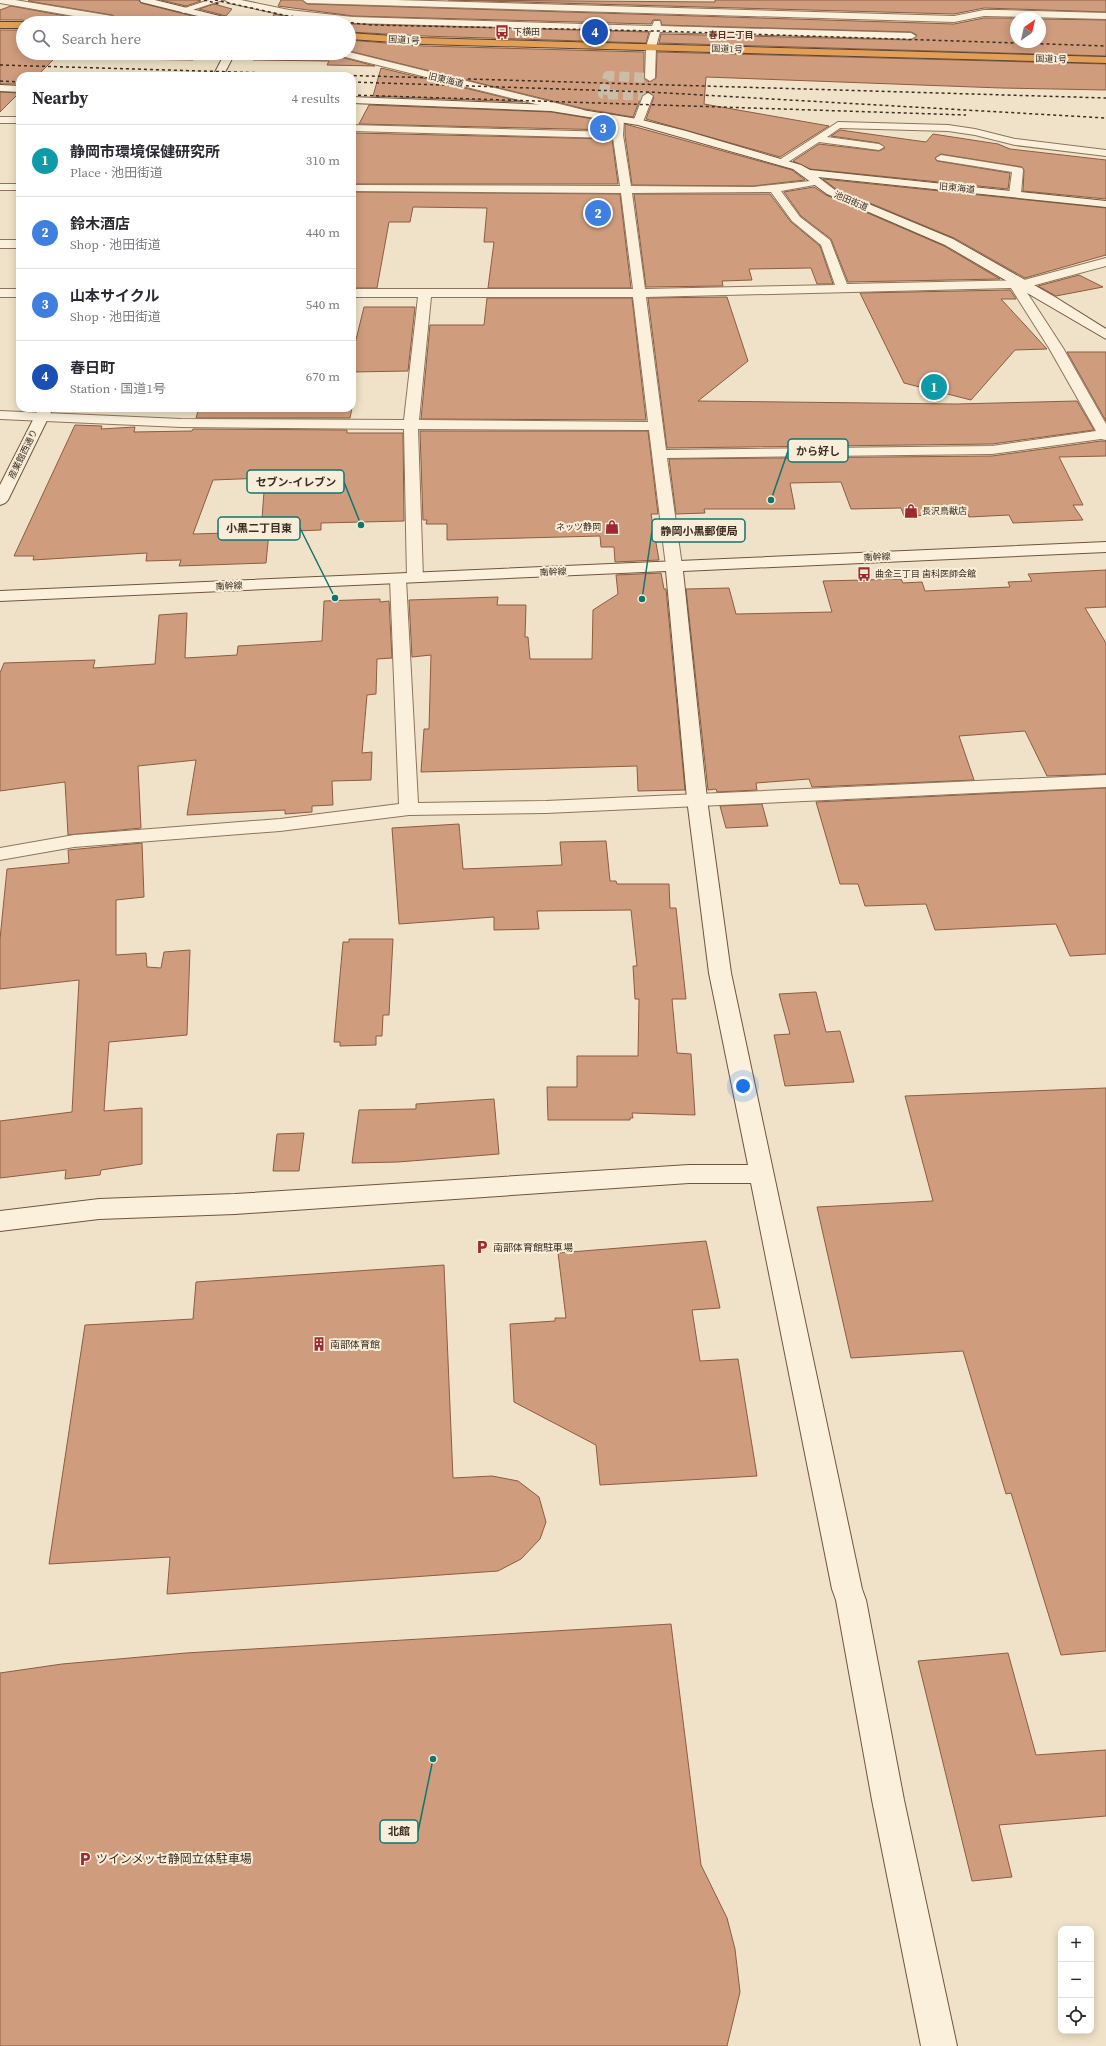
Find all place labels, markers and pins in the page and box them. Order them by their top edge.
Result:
pin: 4 [582,17,608,47]
bus stop icon: 下横田 [494,24,510,40]
place label: 下横田 [513,26,540,38]
pin: 3 [590,113,616,143]
pin: 2 [585,198,611,228]
pin: 1 [921,372,947,402]
callout: から好し [788,439,848,462]
callout: セブン-イレブン [247,470,344,493]
shop icon: 長沢鳥獣店 [903,503,919,519]
place label: 長沢鳥獣店 [922,505,967,517]
callout: 小黒二丁目東 [218,517,300,540]
shop icon: ネッツ静岡 [604,519,620,535]
callout: 静岡小黒郵便局 [652,519,745,542]
place label: ネッツ静岡 [556,521,601,533]
bus stop icon: 曲金三丁目 歯科医師会館 [856,566,872,582]
place label: 曲金三丁目 歯科医師会館 [875,568,976,580]
parking icon: 南部体育館駐車場 [474,1239,490,1255]
place label: 南部体育館駐車場 [493,1241,573,1254]
building icon: 南部体育館 [311,1336,327,1352]
place label: 南部体育館 [330,1338,380,1351]
callout: 北館 [380,1820,418,1843]
parking icon: ツインメッセ静岡立体駐車場 [77,1851,93,1867]
place label: ツインメッセ静岡立体駐車場 [96,1851,252,1867]

